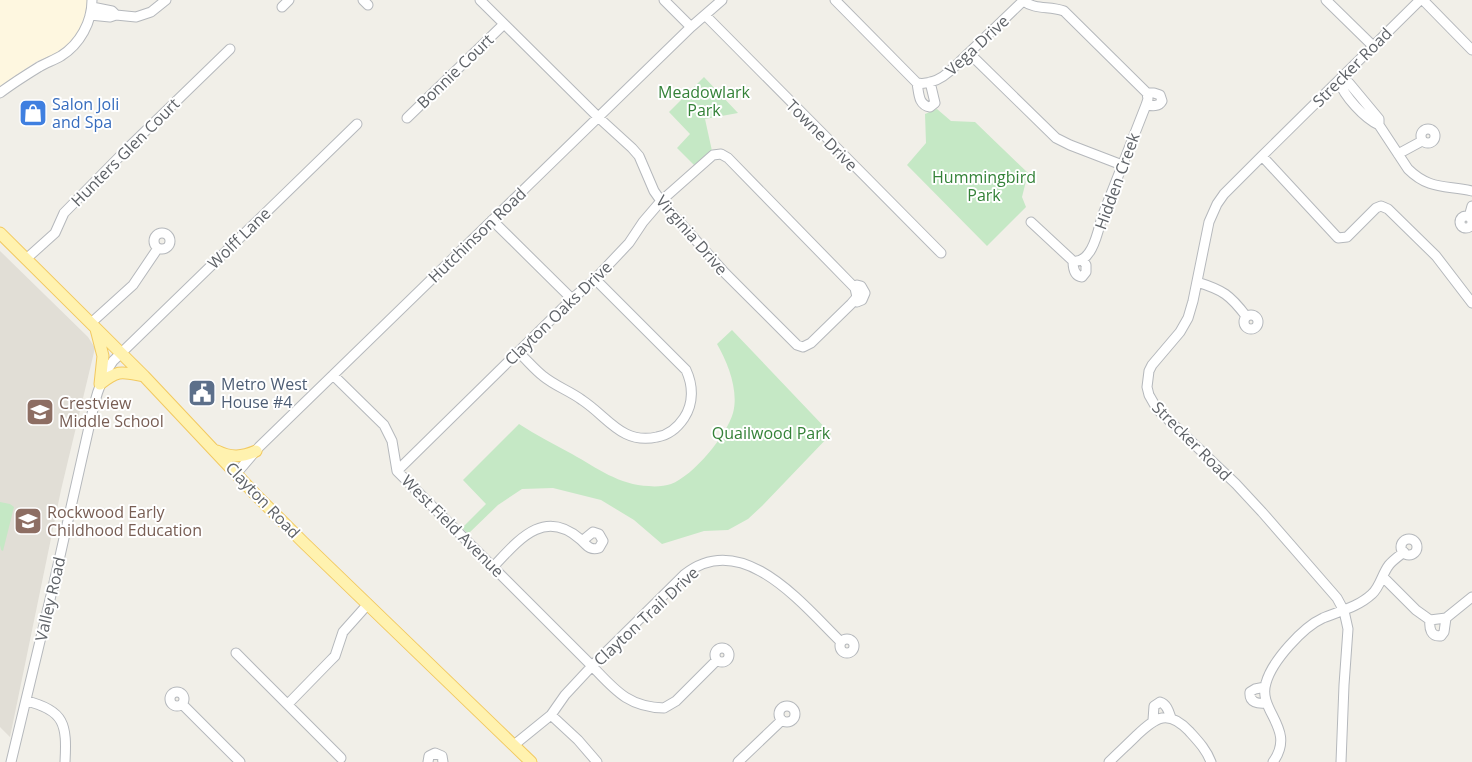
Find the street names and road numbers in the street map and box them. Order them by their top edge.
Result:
street label: Vega Drive [940,10,1014,80]
street label: Strecker Road [1307,22,1397,112]
street label: Bonnie Court [412,29,498,113]
street label: Hunters Glen Court [66,93,184,211]
street label: Towne Drive [781,94,863,176]
street label: Hidden Creek [1089,129,1145,232]
street label: Hutchinson Road [423,183,531,287]
street label: Virginia Drive [651,190,733,280]
street label: Wolff Lane [203,203,275,273]
street label: Clayton Oaks Drive [500,256,616,370]
street label: Strecker Road [1147,396,1237,486]
street label: Clayton Road [221,457,305,543]
street label: West Field Avenue [397,470,509,582]
street label: Valley Road [30,555,70,643]
street label: Clayton Trail Drive [589,562,703,670]

